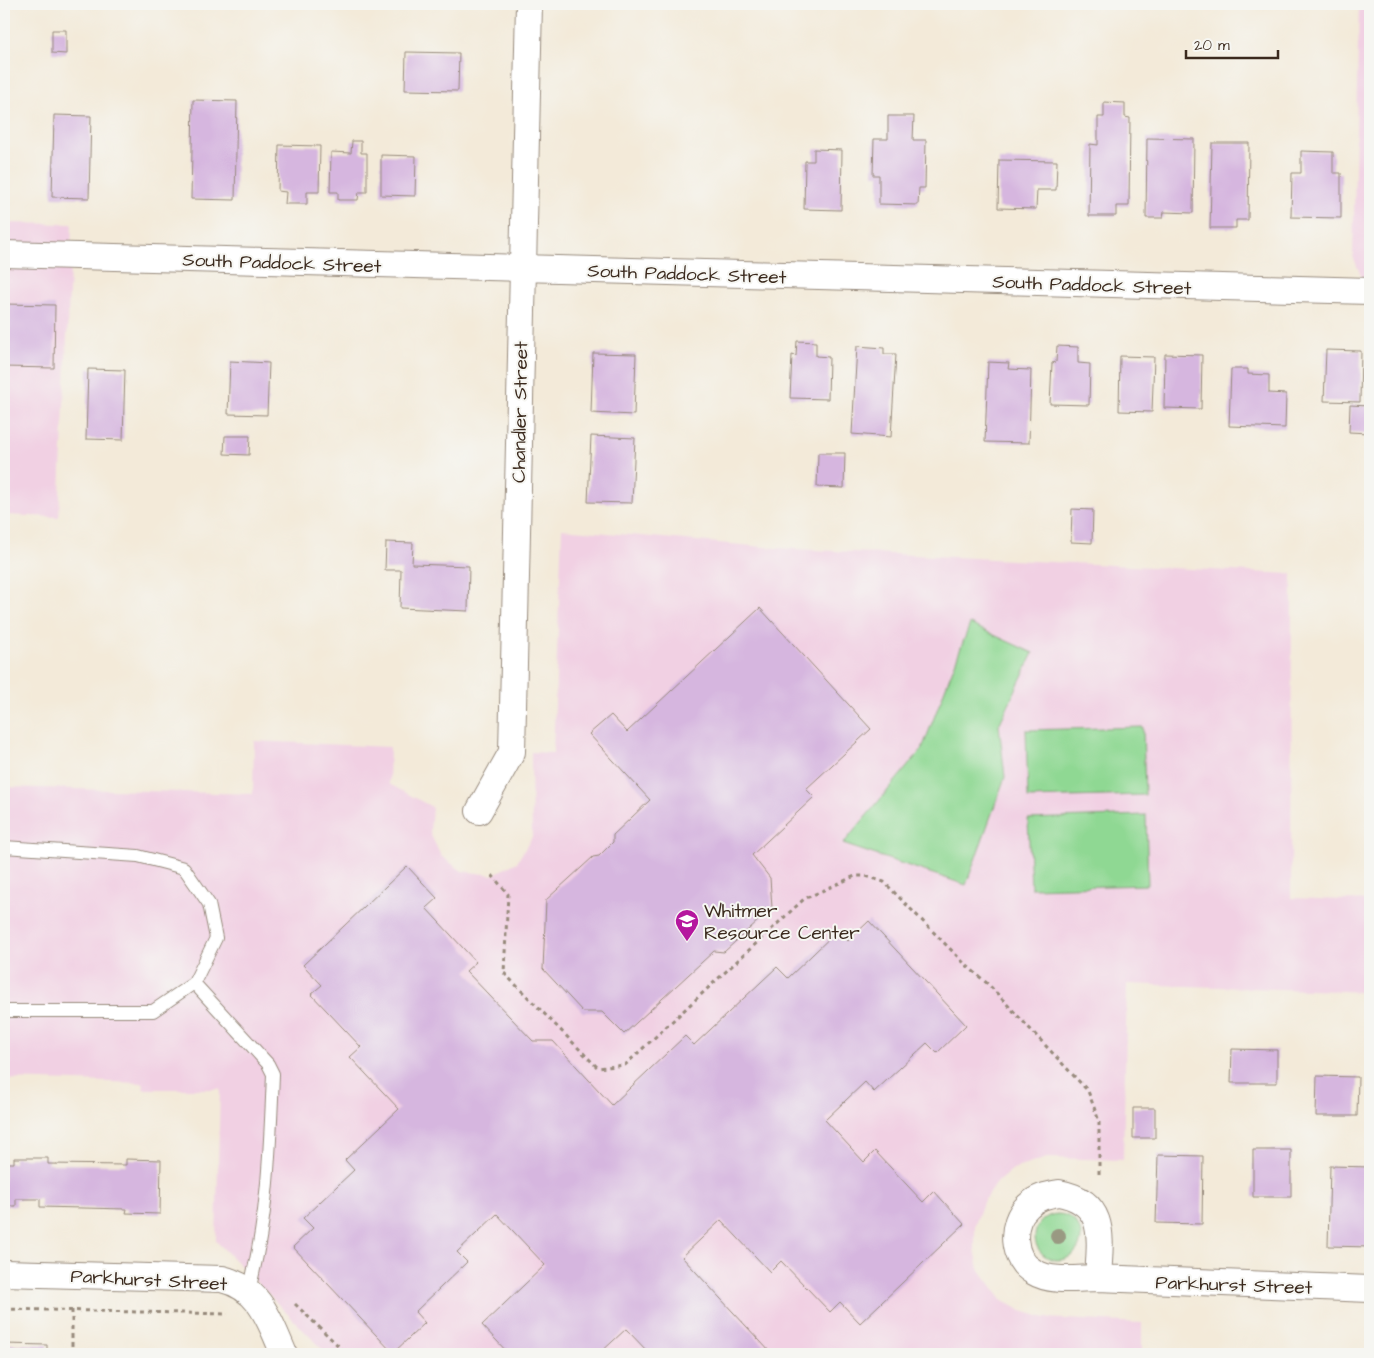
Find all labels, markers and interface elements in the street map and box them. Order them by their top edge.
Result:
scale bar [1186,28,1279,60]
text: 20 m [1194,35,1230,56]
street label: South Paddock Street [182,247,382,280]
street label: South Paddock Street [587,258,787,291]
street label: South Paddock Street [992,269,1192,302]
street label: Chandler Street [506,341,535,483]
place label: Whitmer Resource Center [704,898,860,947]
school or university icon: Whitmer Resource Center [674,908,700,942]
street label: Parkhurst Street [70,1263,228,1298]
street label: Parkhurst Street [1155,1269,1313,1302]

